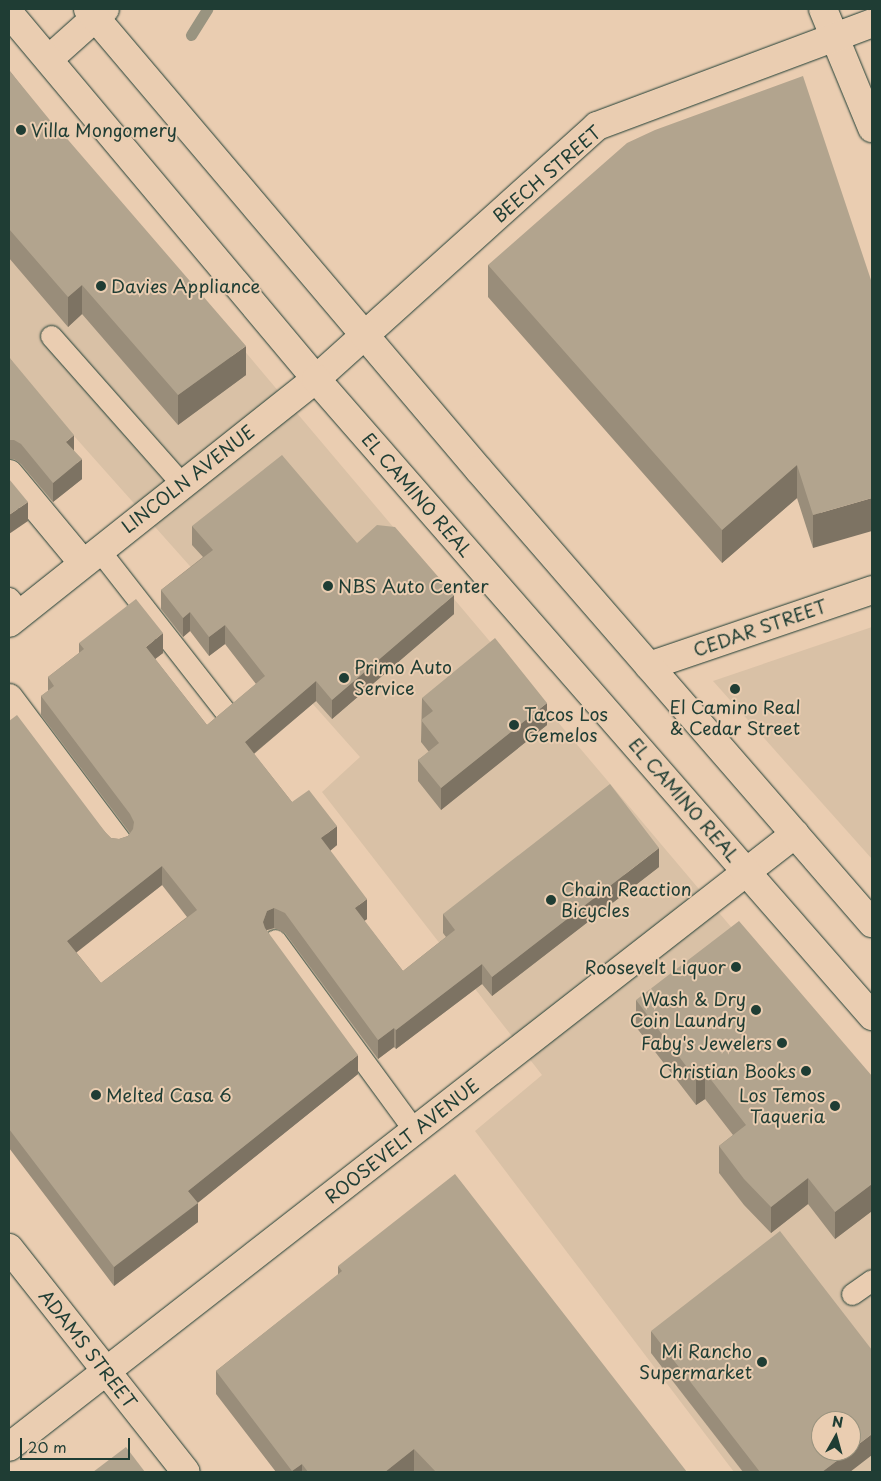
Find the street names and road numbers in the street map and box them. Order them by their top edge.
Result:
street label: BEECH STREET [488,121,606,227]
street label: LINCOLN AVENUE [117,421,259,537]
street label: EL CAMINO REAL [357,428,477,562]
street label: CEDAR STREET [689,595,831,661]
street label: EL CAMINO REAL [624,733,744,867]
street label: ROOSEVELT AVENUE [321,1075,483,1207]
street label: ADAMS STREET [35,1285,141,1413]

